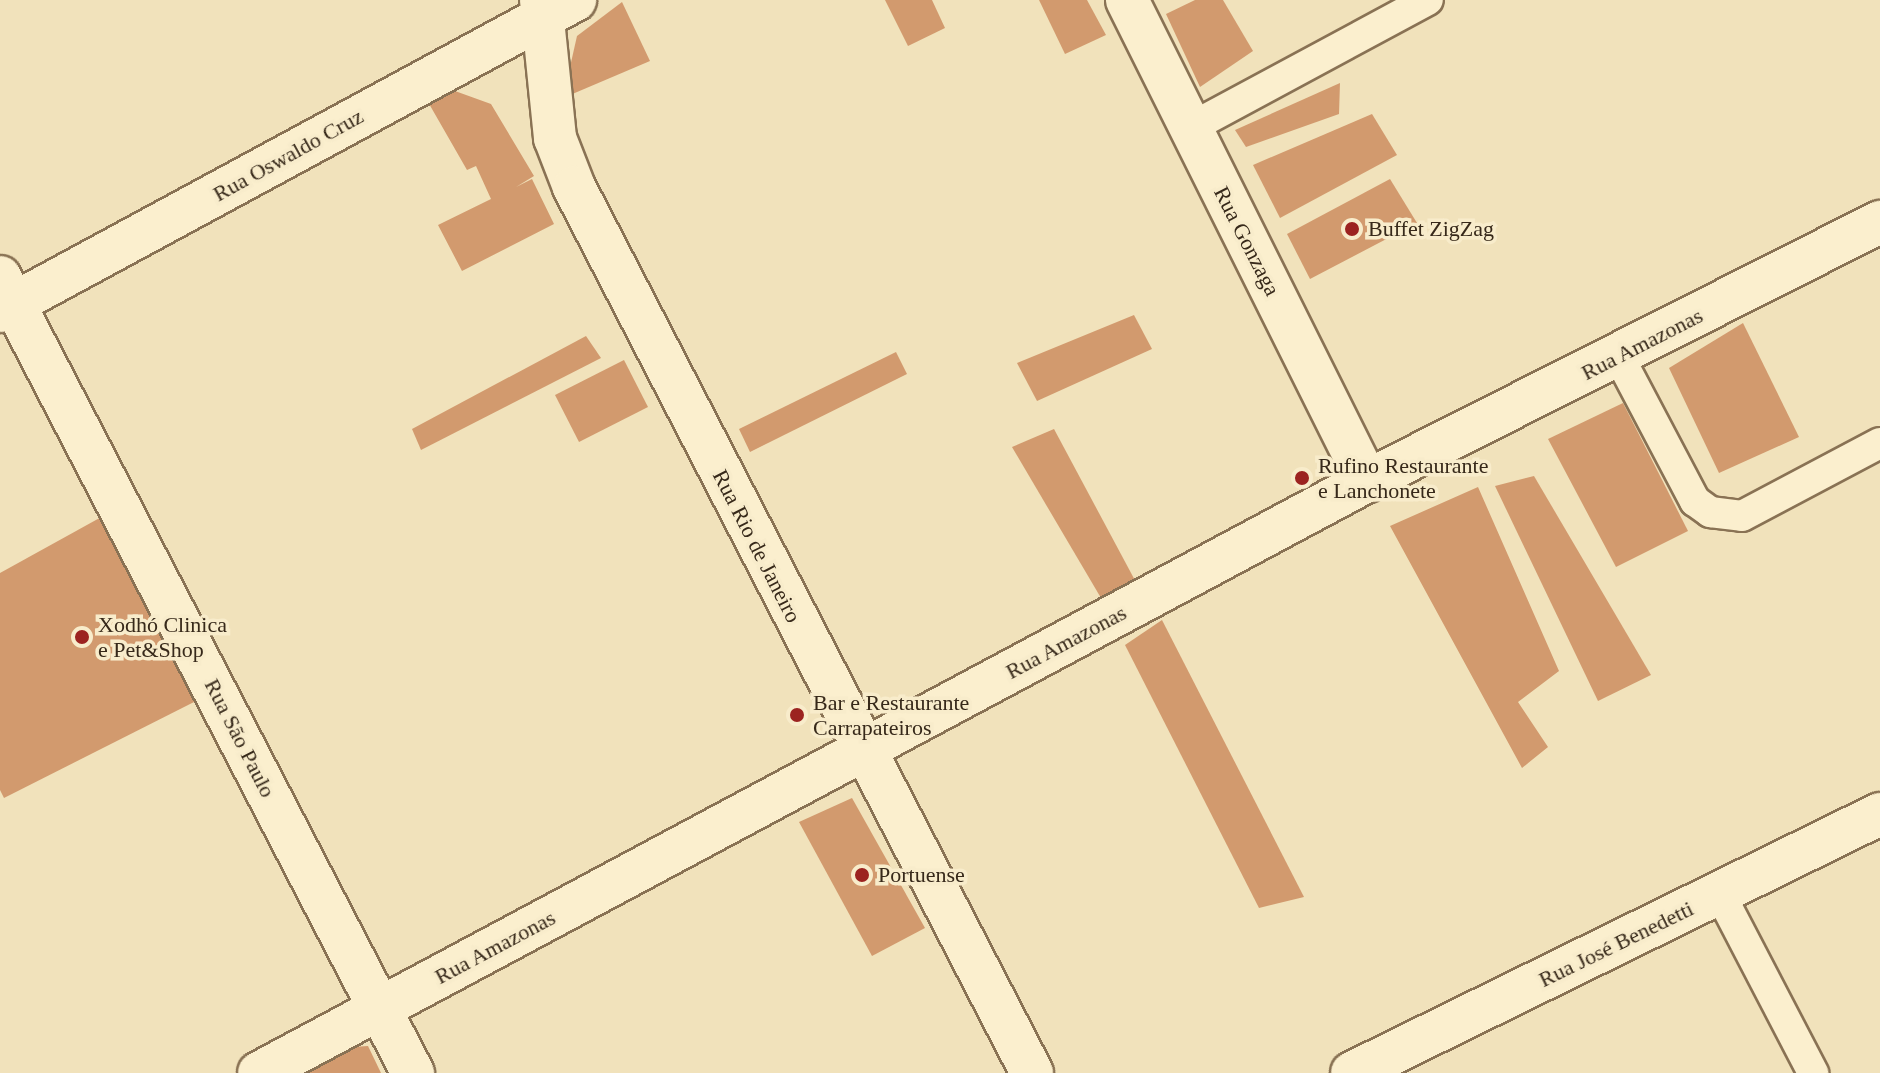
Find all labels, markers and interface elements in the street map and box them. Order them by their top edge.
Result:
street label: Rua Oswaldo Cruz [208,103,368,207]
street label: Rua Gonzaga [1208,182,1286,300]
place label: Buffet ZigZag [1368,216,1494,242]
marker: Buffet ZigZag [1343,220,1361,238]
street label: Rua Amazonas [1576,302,1708,386]
place label: Rufino Restaurante e Lanchonete [1318,452,1488,504]
street label: Rua Rio de Janeiro [707,465,807,627]
marker: Rufino Restaurante e Lanchonete [1293,469,1311,487]
street label: Rua Amazonas [1001,599,1131,685]
place label: Xodhó Clinica e Pet&Shop [98,611,227,662]
marker: Xodhó Clinica e Pet&Shop [73,628,91,646]
street label: Rua São Paulo [199,674,281,802]
place label: Bar e Restaurante Carrapateiros [813,689,969,740]
marker: Bar e Restaurante Carrapateiros [788,706,806,724]
place label: Portuense [878,862,965,888]
marker: Portuense [853,866,871,884]
street label: Rua José Benedetti [1534,895,1698,993]
street label: Rua Amazonas [430,904,560,990]

